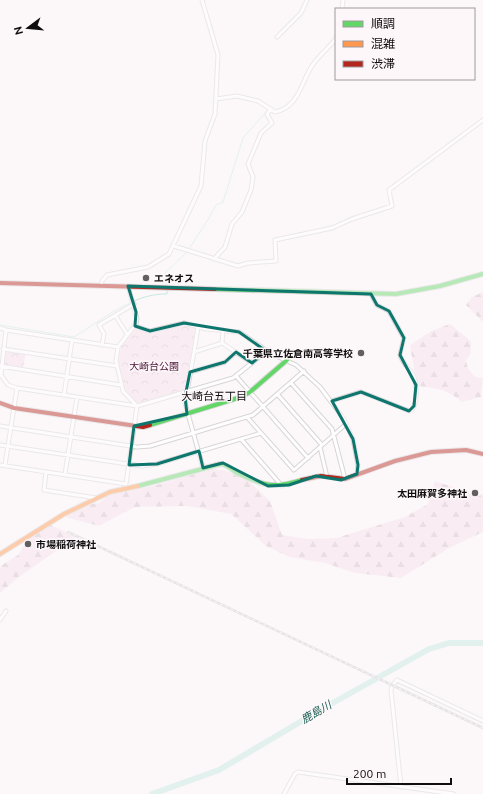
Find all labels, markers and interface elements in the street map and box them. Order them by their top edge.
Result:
north arrow [8,8,48,48]
legend [335,8,475,80]
text: 順調 [371,17,395,30]
text: N [11,25,25,36]
text: 混雑 [371,37,395,50]
text: 渋滞 [371,57,395,70]
marker: エネオス [141,273,151,283]
place label: エネオス [154,273,194,284]
place label: 千葉県立佐倉南高等学校 [243,348,353,359]
marker: 千葉県立佐倉南高等学校 [356,348,366,358]
park label: 大崎台公園 [129,361,179,372]
district label: 大崎台五丁目 [181,390,247,402]
place label: 太田麻賀多神社 [397,488,468,499]
marker: 太田麻賀多神社 [470,488,480,498]
marker: 市場稲荷神社 [23,539,33,549]
place label: 市場稲荷神社 [36,539,97,550]
water label: 鹿島川 [299,698,334,725]
scale bar [347,760,451,786]
text: 200 m [353,767,386,780]

